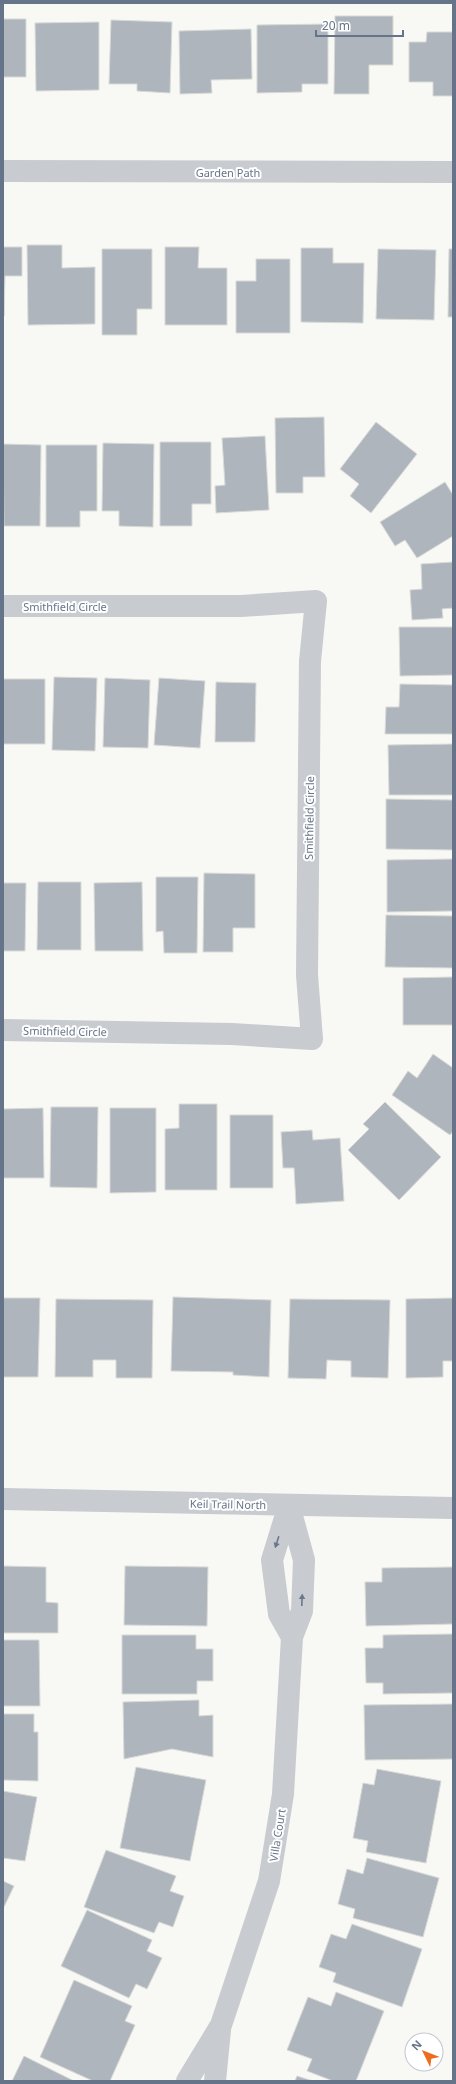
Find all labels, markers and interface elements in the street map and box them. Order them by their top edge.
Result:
scale bar [316,12,403,38]
text: 20 m [322,17,350,34]
street label: Garden Path [196,165,260,180]
street label: Smithfield Circle [23,599,107,614]
street label: Smithfield Circle [301,776,317,860]
street label: Smithfield Circle [23,1023,107,1039]
street label: Keil Trail North [190,1496,266,1512]
one-way arrow [274,1537,280,1549]
one-way arrow [299,1593,305,1606]
street label: Villa Court [265,1808,289,1862]
north arrow [404,2032,444,2072]
text: N [408,2036,425,2053]

